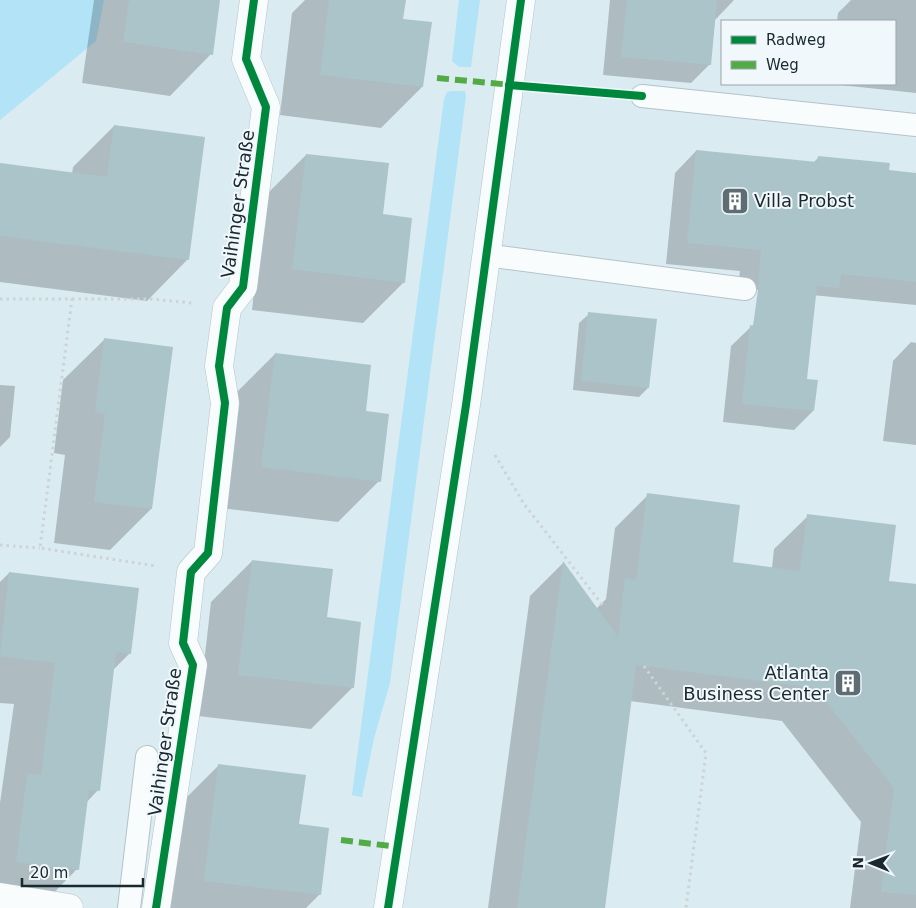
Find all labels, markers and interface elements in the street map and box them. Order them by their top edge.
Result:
legend [721,20,896,85]
text: Radweg [766,31,826,49]
text: Weg [766,56,799,74]
street label: Vaihinger Straße [217,128,258,280]
building icon: Villa Probst [720,186,750,216]
place label: Villa Probst [754,190,854,211]
place label: Atlanta Business Center [683,662,830,704]
street label: Vaihinger Straße [144,666,185,818]
building icon: Atlanta Business Center [833,668,863,698]
north arrow [846,838,896,888]
scale bar [22,856,144,888]
text: N [850,857,866,869]
text: 20 m [30,864,68,882]

